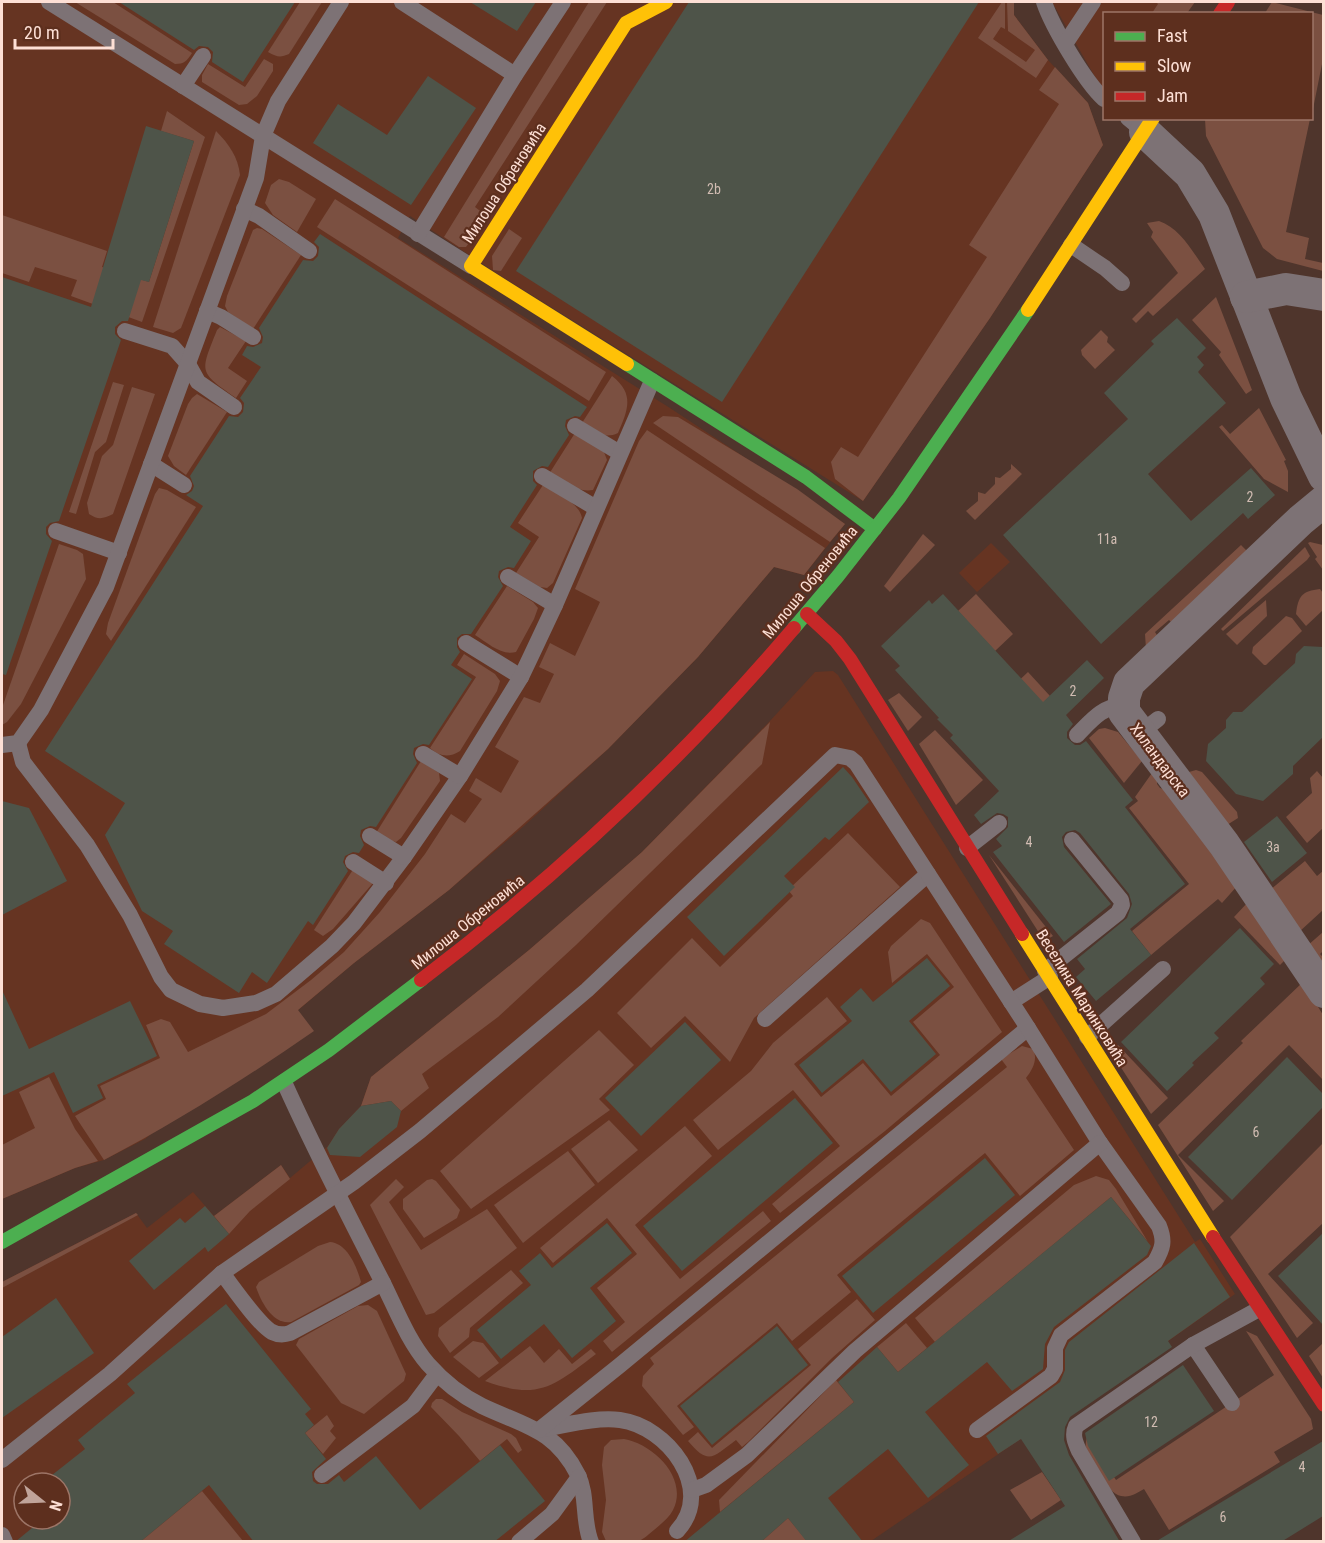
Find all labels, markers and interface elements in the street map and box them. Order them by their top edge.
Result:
scale bar [15,12,112,50]
legend [1103,12,1313,120]
text: 20 m [24,22,59,43]
text: Fast [1157,25,1188,46]
text: Slow [1157,55,1192,76]
text: Jam [1157,85,1188,106]
street label: Милоша Обреновића [458,119,550,247]
house number: 2b [707,181,721,197]
house number: 2 [1247,489,1254,505]
street label: Милоша Обреновића [759,522,861,642]
house number: 11a [1097,531,1117,547]
house number: 2 [1070,683,1077,699]
street label: Хиландарска [1126,719,1194,801]
house number: 4 [1026,834,1033,850]
house number: 3a [1266,839,1280,855]
street label: Милоша Обреновића [408,871,528,973]
street label: Веселина Маринковића [1032,926,1132,1070]
house number: 6 [1253,1124,1260,1140]
house number: 12 [1144,1414,1158,1430]
house number: 4 [1299,1459,1306,1475]
north arrow [12,1471,72,1531]
text: N [45,1498,66,1513]
house number: 6 [1220,1509,1227,1525]

